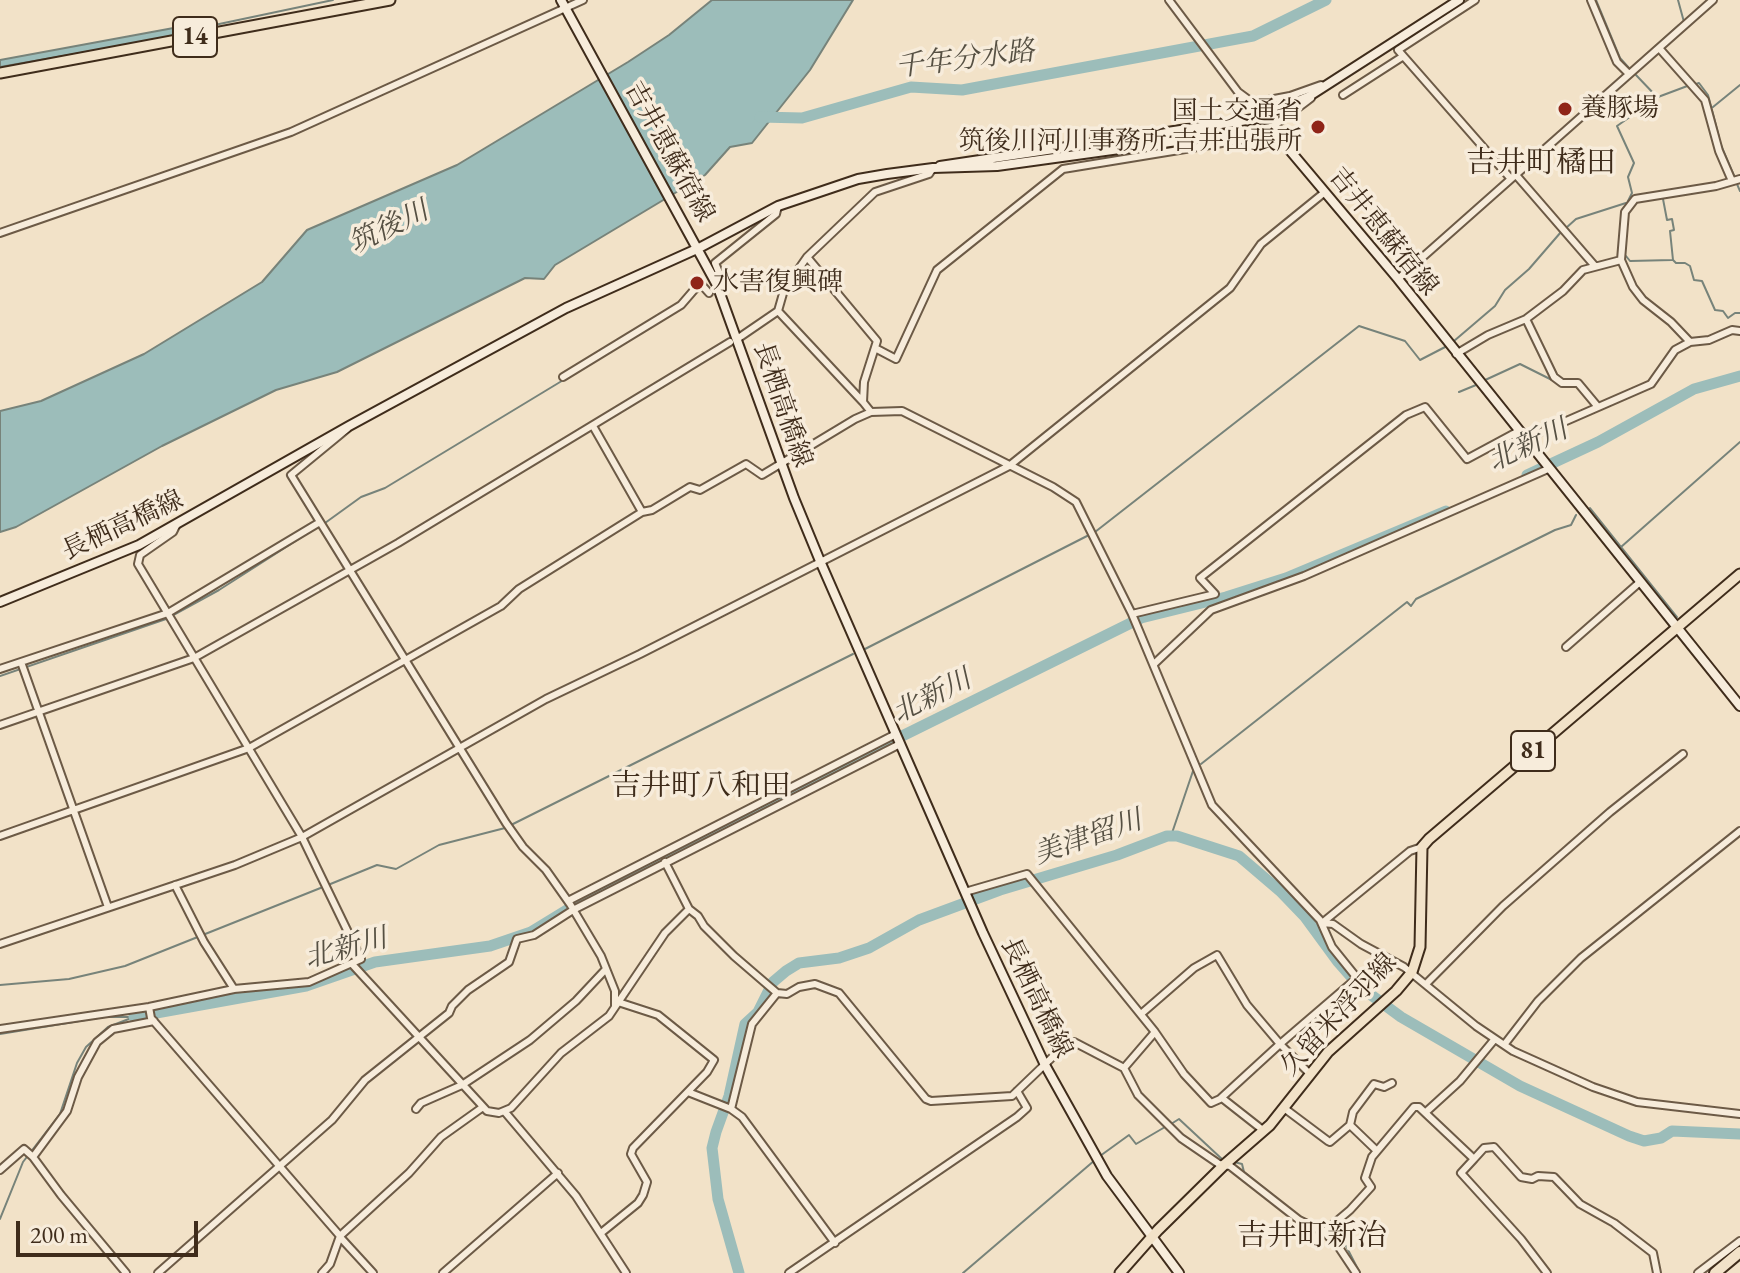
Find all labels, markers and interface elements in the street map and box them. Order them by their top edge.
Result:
road number: 14 [173,17,217,57]
water label: 千年分水路 [893,35,1037,85]
street label: 吉井恵蘇宿線 [618,76,720,228]
place label: 養豚場 [1581,93,1659,125]
place label: 国土交通省 筑後川河川事務所 吉井出張所 [959,96,1302,158]
marker: 養豚場 [1556,100,1574,118]
marker: 国土交通省 筑後川河川事務所 吉井出張所 [1309,118,1327,136]
district label: 吉井町橘田 [1466,146,1616,182]
street label: 吉井恵蘇宿線 [1322,162,1444,302]
water label: 筑後川 [344,194,434,262]
place label: 水害復興碑 [713,267,843,299]
marker: 水害復興碑 [688,274,706,292]
street label: 長栖高橋線 [746,338,818,472]
water label: 北新川 [1483,413,1573,479]
street label: 長栖高橋線 [57,484,189,568]
water label: 北新川 [887,663,977,731]
road number: 81 [1511,731,1555,771]
district label: 吉井町八和田 [611,769,791,805]
water label: 美津留川 [1030,804,1146,872]
water label: 北新川 [301,922,391,976]
street label: 長栖高橋線 [993,933,1079,1063]
street label: 久留米浮羽線 [1274,947,1404,1083]
scale bar [20,1205,202,1255]
text: 200 m [30,1219,88,1250]
district label: 吉井町新治 [1237,1219,1387,1255]

